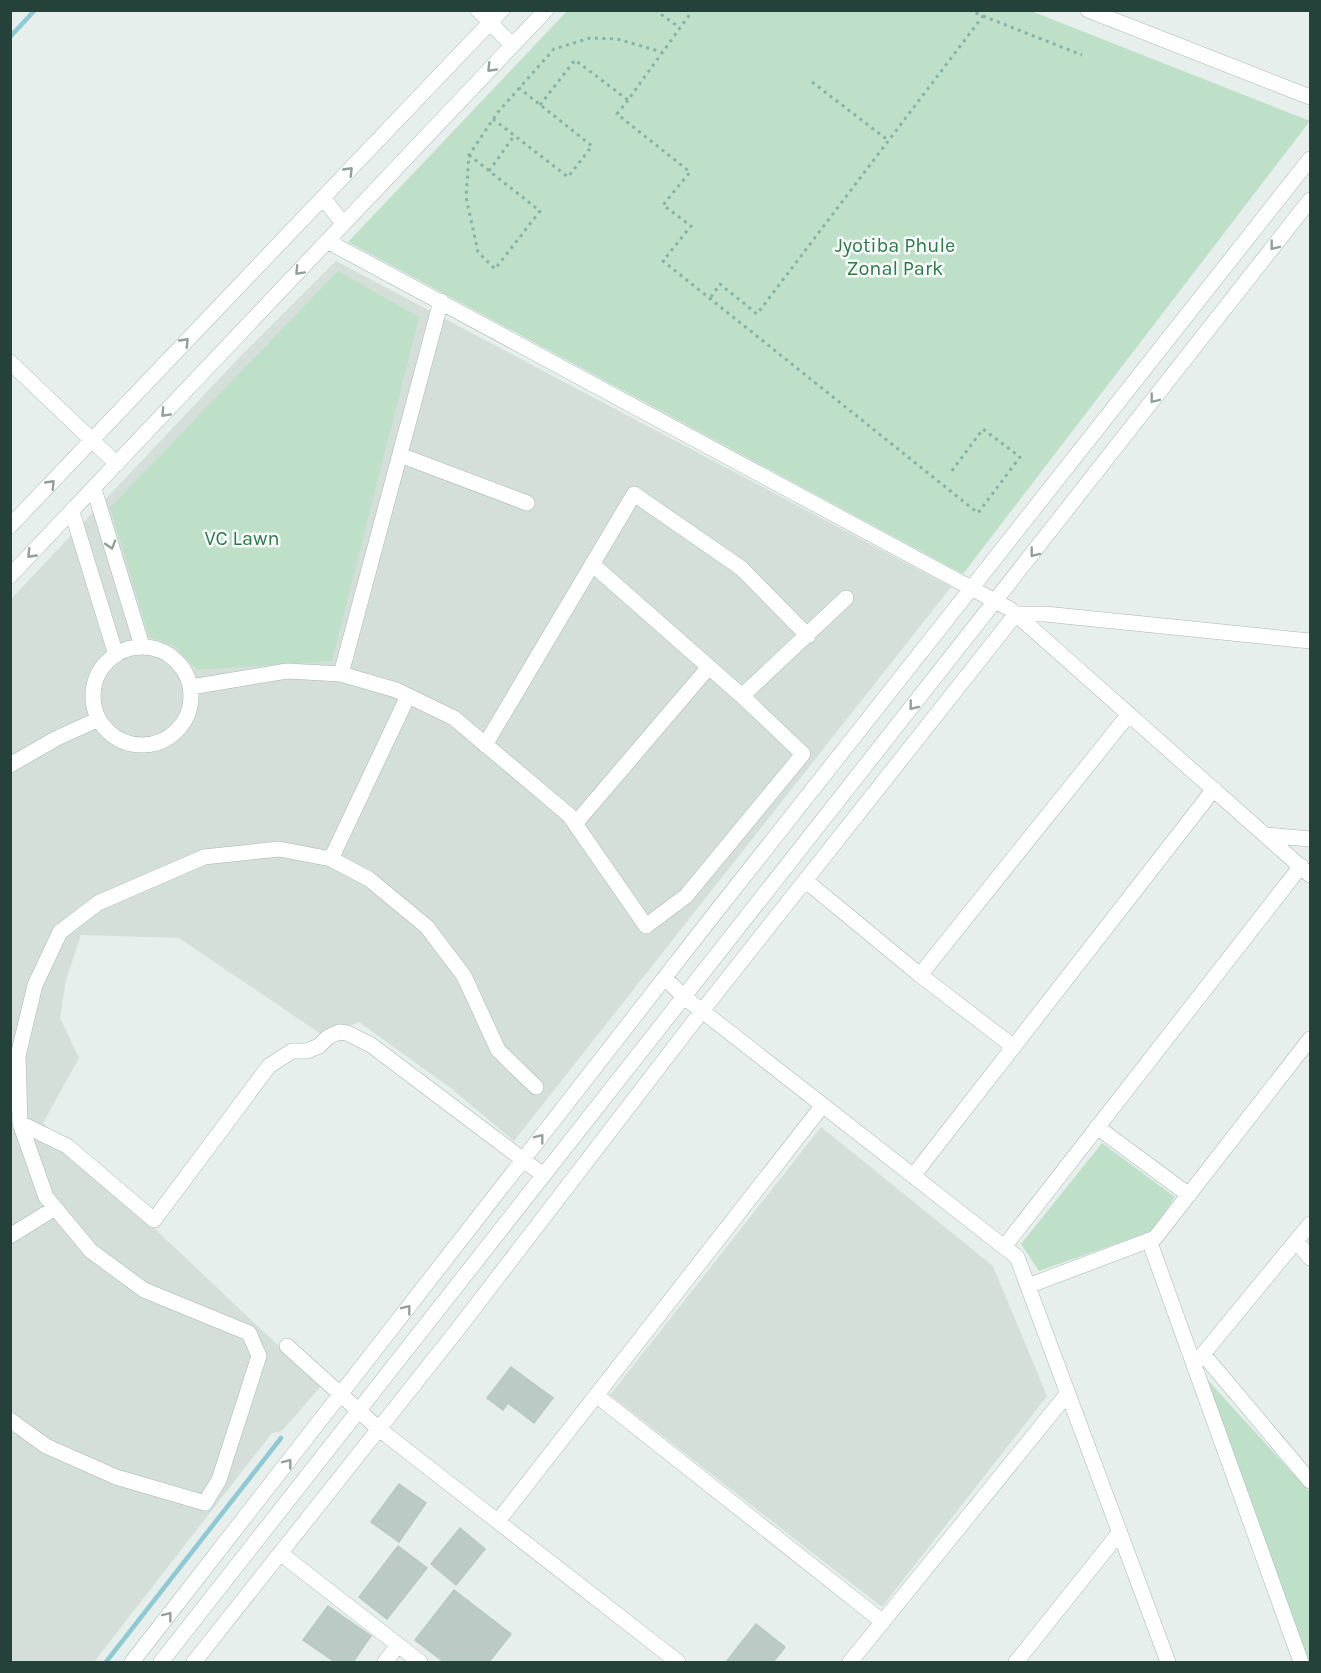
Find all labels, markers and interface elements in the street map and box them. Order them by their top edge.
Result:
one-way arrow [487,61,498,72]
one-way arrow [342,167,353,177]
park label: Jyotiba Phule Zonal Park [835,234,955,280]
one-way arrow [1271,239,1282,250]
one-way arrow [295,264,306,274]
one-way arrow [178,339,189,350]
one-way arrow [1150,393,1161,404]
one-way arrow [162,405,173,416]
one-way arrow [44,480,55,490]
park label: VC Lawn [204,527,280,550]
one-way arrow [104,539,116,550]
one-way arrow [1030,546,1041,557]
one-way arrow [28,547,39,558]
one-way arrow [909,699,920,710]
one-way arrow [532,1134,543,1145]
one-way arrow [400,1304,411,1315]
one-way arrow [280,1458,291,1469]
one-way arrow [160,1612,171,1623]

